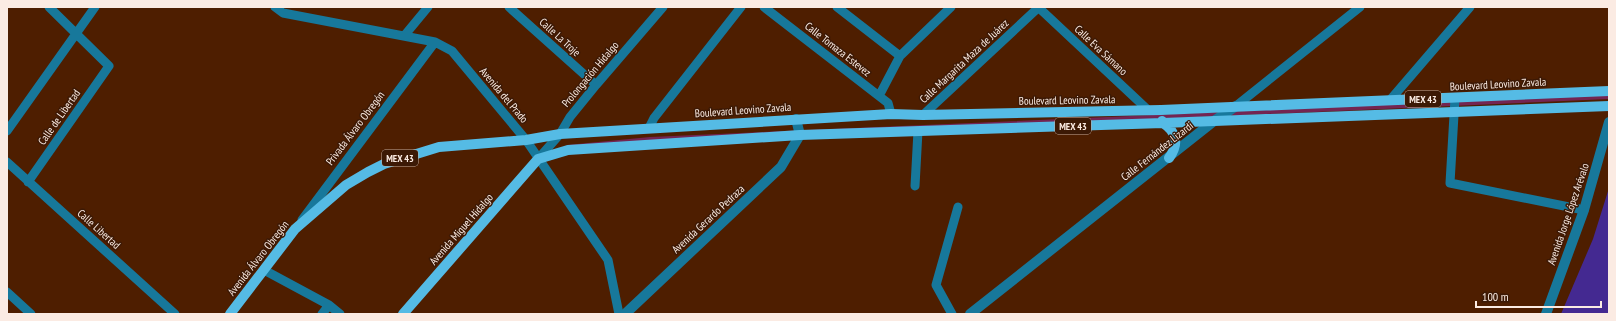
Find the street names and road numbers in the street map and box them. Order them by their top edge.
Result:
street label: Calle La Troje [536,15,584,60]
street label: Calle Margarita Maza de Juárez [916,16,1012,106]
street label: Calle Tomaza Estevez [802,19,874,79]
street label: Calle Eva Sámano [1072,22,1131,78]
street label: Prolongación Hidalgo [558,38,622,110]
street label: Avenida del Prado [477,64,531,126]
street label: Boulevard Leovino Zavala [1449,74,1547,94]
street label: Calle de Libertad [35,86,83,148]
street label: Privada Álvaro Obregón [323,88,387,168]
road number: MEX 43 [1405,91,1441,107]
street label: Boulevard Leovino Zavala [1019,92,1115,108]
street label: Boulevard Leovino Zavala [694,100,792,120]
road number: MEX 43 [1055,118,1091,134]
street label: Calle Fernández Lizardi [1118,118,1196,184]
road number: MEX 43 [382,150,418,166]
street label: Avenida Jorge López Arévalo [1544,161,1592,267]
street label: Avenida Gerardo Pedraza [669,182,747,256]
street label: Avenida Miguel Hidalgo [426,190,496,268]
street label: Calle Libertad [75,206,124,252]
street label: Avenida Álvaro Obregón [224,218,292,298]

